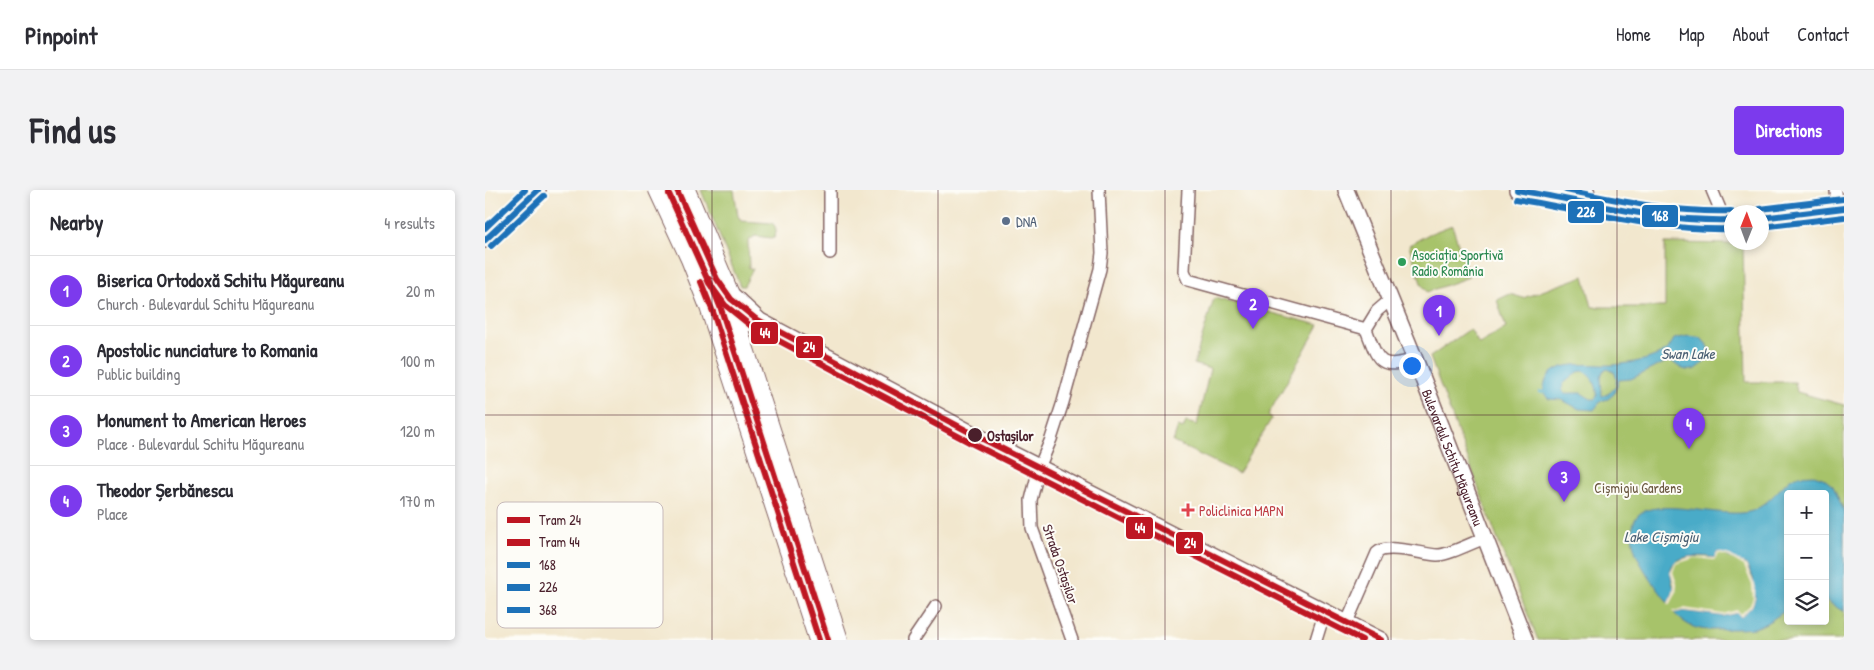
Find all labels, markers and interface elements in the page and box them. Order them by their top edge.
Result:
text: Pinpoint [25,19,97,51]
text: Home [1616,22,1651,47]
text: Map [1679,22,1704,47]
text: About [1732,22,1769,47]
text: Contact [1797,22,1849,47]
button: Directions [1734,106,1844,155]
text: Find us [30,107,116,154]
line badge: 226 [1567,200,1605,224]
text: 226 [1577,202,1596,221]
line badge: 168 [1641,204,1679,228]
north arrow [1724,205,1769,250]
text: 168 [1652,206,1668,225]
text: Nearby [50,208,103,237]
text: 4 results [384,212,435,234]
place label: DNA [1016,212,1037,231]
marker: DNA [1000,215,1012,227]
place label: Asociația Sportivă Radio România [1412,245,1504,280]
marker: Asociația Sportivă Radio România [1396,256,1408,268]
text: Biserica Ortodoxă Schitu Măgureanu [97,267,344,293]
text: 1 [63,280,69,302]
text: 20 m [406,280,435,302]
pin: 2 [1237,288,1269,329]
text: Church · Bulevardul Schitu Măgureanu [97,293,314,315]
pin: 1 [1423,295,1455,336]
line badge: 44 [750,321,779,345]
text: 44 [760,323,771,342]
line badge: 24 [795,335,824,359]
text: Apostolic nunciature to Romania [97,337,317,363]
text: 24 [803,337,816,356]
water label: Swan Lake [1661,343,1716,364]
text: 2 [62,350,70,372]
text: 100 m [400,350,435,372]
your location [1399,353,1425,379]
text: Public building [97,363,180,385]
street label: Bulevardul Schitu Măgureanu [1418,386,1489,529]
text: Monument to American Heroes [97,407,306,433]
pin: 4 [1673,408,1705,449]
text: 3 [62,420,70,442]
text: 120 m [400,420,435,442]
marker: Ostașilor [966,426,984,444]
place label: Ostașilor [987,426,1034,445]
text: Place · Bulevardul Schitu Măgureanu [97,433,304,455]
pin: 3 [1548,461,1580,502]
text: Theodor Șerbănescu [97,477,233,503]
park label: Cișmigiu Gardens [1594,478,1682,498]
text: 4 [63,490,69,512]
text: 170 m [400,490,435,512]
map controls [1784,490,1829,625]
button: + [1784,490,1829,535]
place label: Policlinica MAPN [1199,501,1283,520]
legend [497,502,663,628]
text: Place [97,503,128,525]
marker: Policlinica MAPN [1181,503,1195,517]
text: Tram 24 [539,510,581,529]
line badge: 44 [1125,516,1154,540]
text: 44 [1135,518,1146,537]
street label: Strada Ostașilor [1038,522,1084,607]
water label: Lake Cișmigiu [1624,526,1699,547]
line badge: 24 [1175,531,1204,555]
text: Tram 44 [539,532,580,551]
text: 24 [1184,533,1197,552]
button: − [1784,535,1829,580]
text: 168 [539,555,556,574]
text: 226 [539,577,558,596]
button: layers [1784,580,1829,625]
text: 368 [539,600,557,619]

